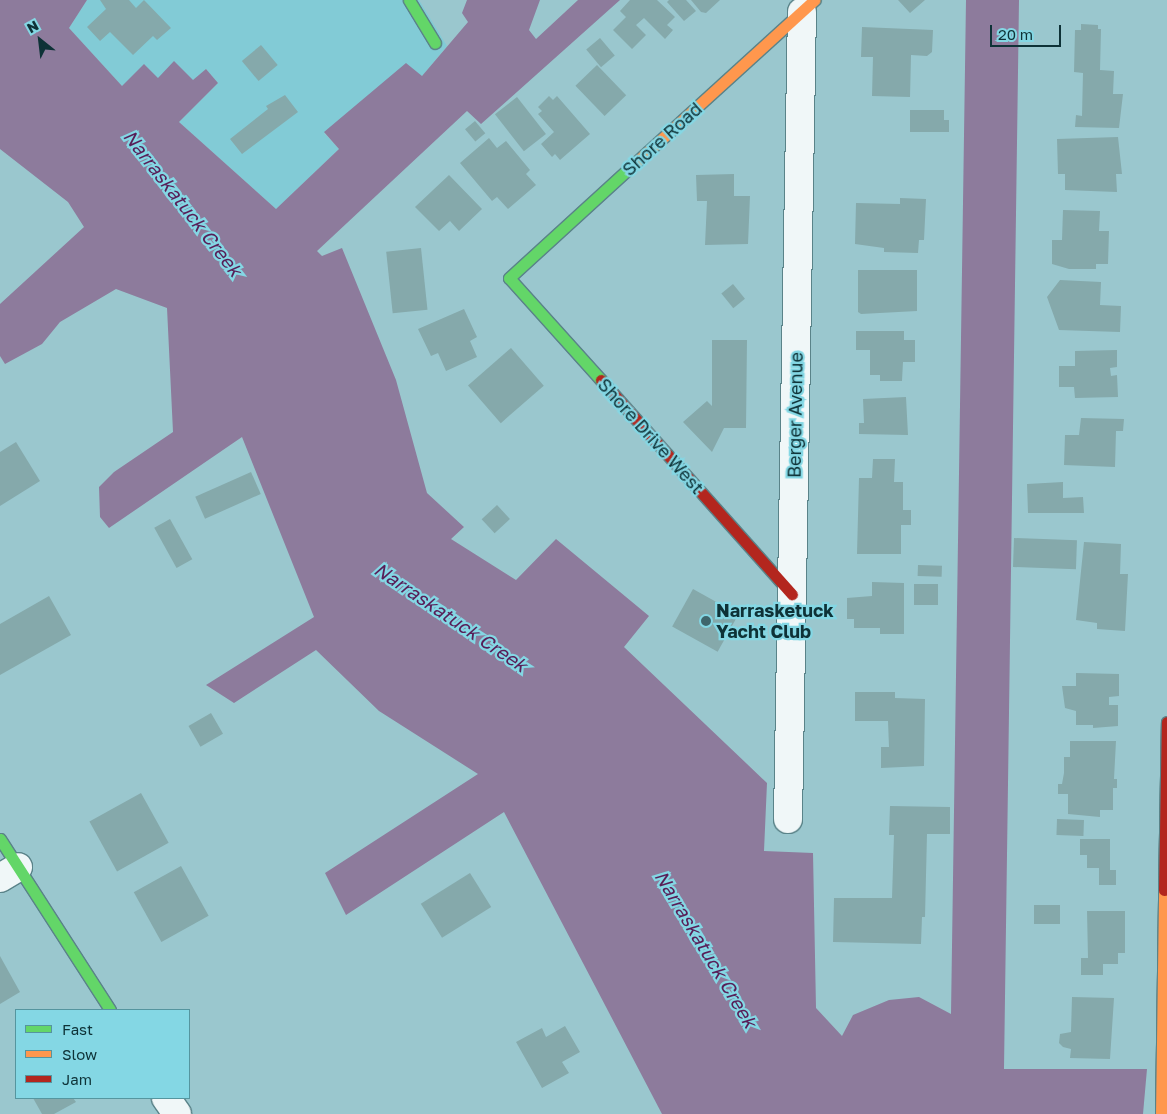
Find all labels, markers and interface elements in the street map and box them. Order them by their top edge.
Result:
north arrow [15,15,65,65]
scale bar [992,15,1063,47]
text: N [24,16,41,36]
text: 20 m [998,25,1033,43]
street label: Shore Road [618,98,706,180]
water label: Narraskatuck Creek [119,125,247,281]
street label: Berger Avenue [783,352,807,478]
street label: Shore Drive West [593,374,709,498]
water label: Narraskatuck Creek [370,557,532,677]
place label: Narrasketuck Yacht Club [716,600,834,642]
marker: Narrasketuck Yacht Club [700,615,712,627]
water label: Narraskatuck Creek [650,866,762,1032]
legend [15,1009,190,1099]
text: Fast [62,1020,93,1038]
text: Slow [62,1045,97,1063]
text: Jam [62,1070,92,1088]

